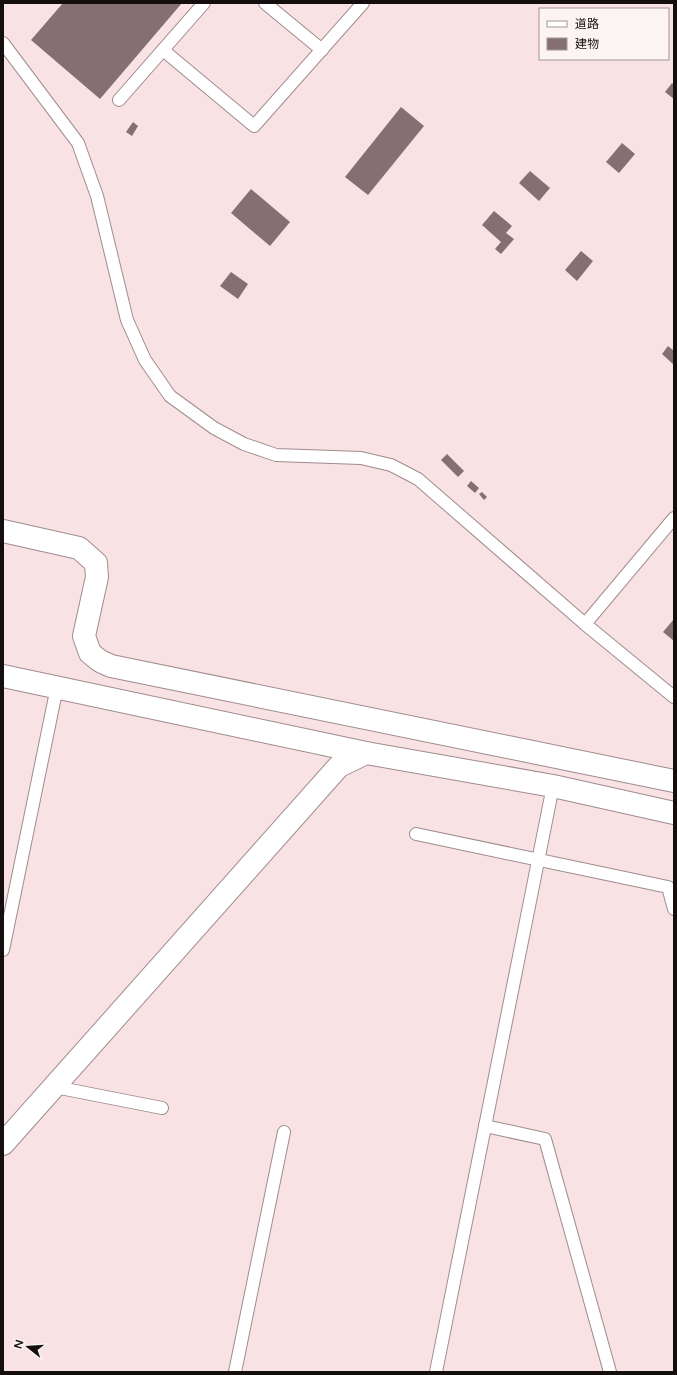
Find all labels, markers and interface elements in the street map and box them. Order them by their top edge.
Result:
legend [539,8,669,60]
text: 道路 [575,17,599,31]
text: 建物 [575,37,599,51]
north arrow [8,1327,48,1367]
text: N [11,1338,26,1350]

